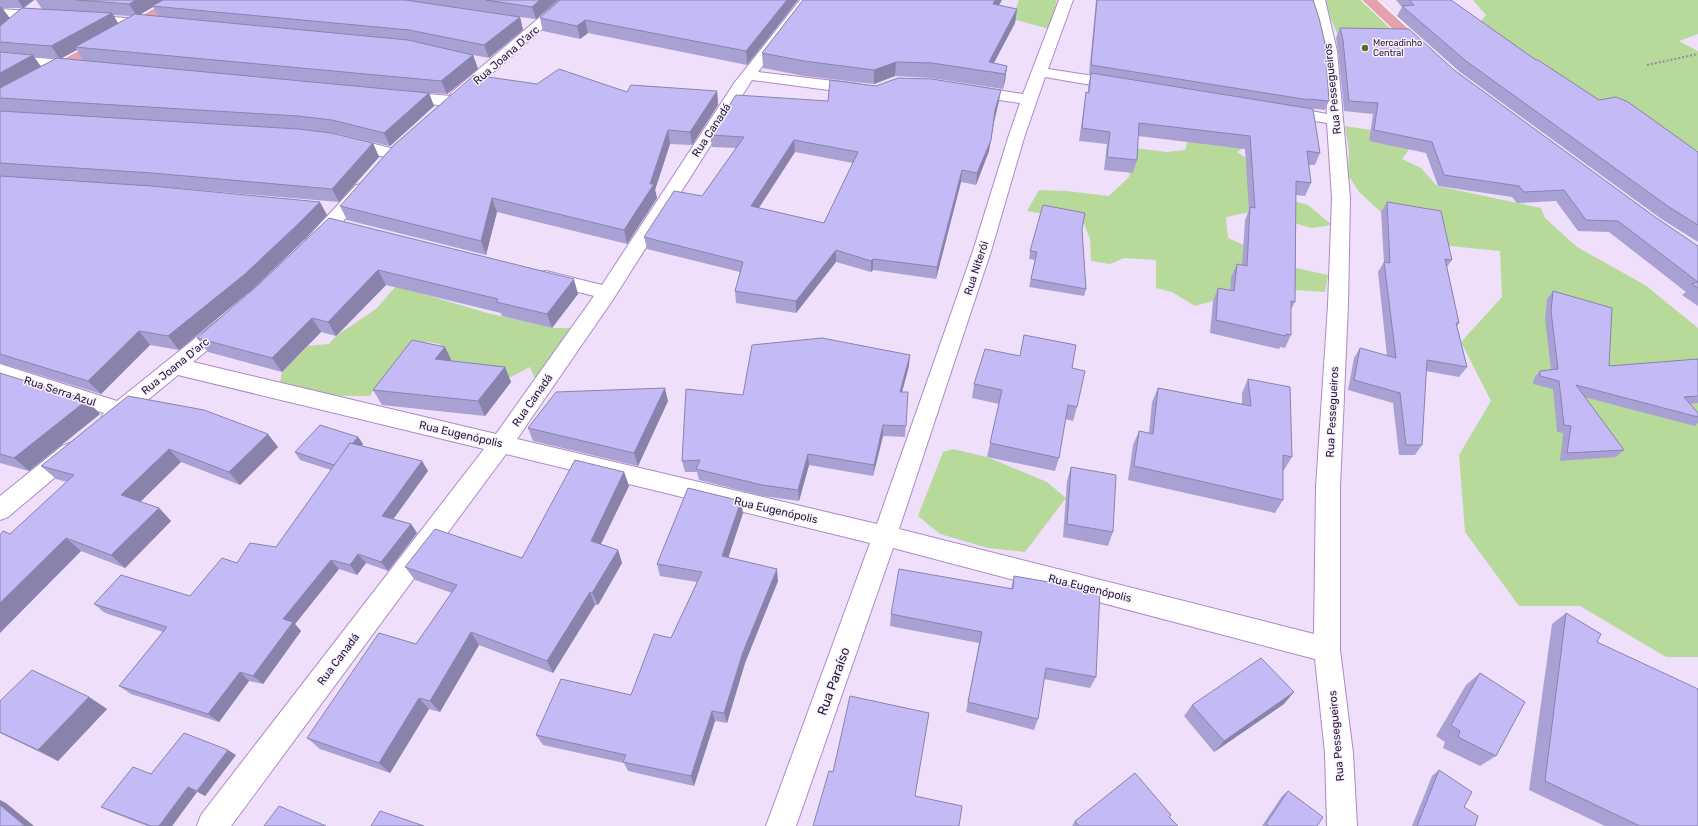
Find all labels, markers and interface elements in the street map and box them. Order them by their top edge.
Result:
street label: Rua Joana D'arc [471,23,542,88]
place label: Mercadinho Central [1373,38,1422,58]
street label: Rua Pessegueiros [1321,43,1344,135]
marker: Mercadinho Central [1360,43,1370,53]
street label: Rua Canadá [689,101,734,160]
street label: Rua Niterói [962,239,991,297]
street label: Rua Joana D'arc [139,335,212,398]
street label: Rua Pessegueiros [1324,366,1341,458]
street label: Rua Canadá [509,371,555,429]
street label: Rua Serra Azul [22,374,97,409]
street label: Rua Eugenópolis [418,419,504,451]
street label: Rua Eugenópolis [733,495,819,527]
street label: Rua Eugenópolis [1047,572,1133,605]
street label: Rua Canadá [315,631,362,688]
street label: Rua Paraíso [814,645,853,717]
street label: Rua Pessegueiros [1326,690,1347,782]

